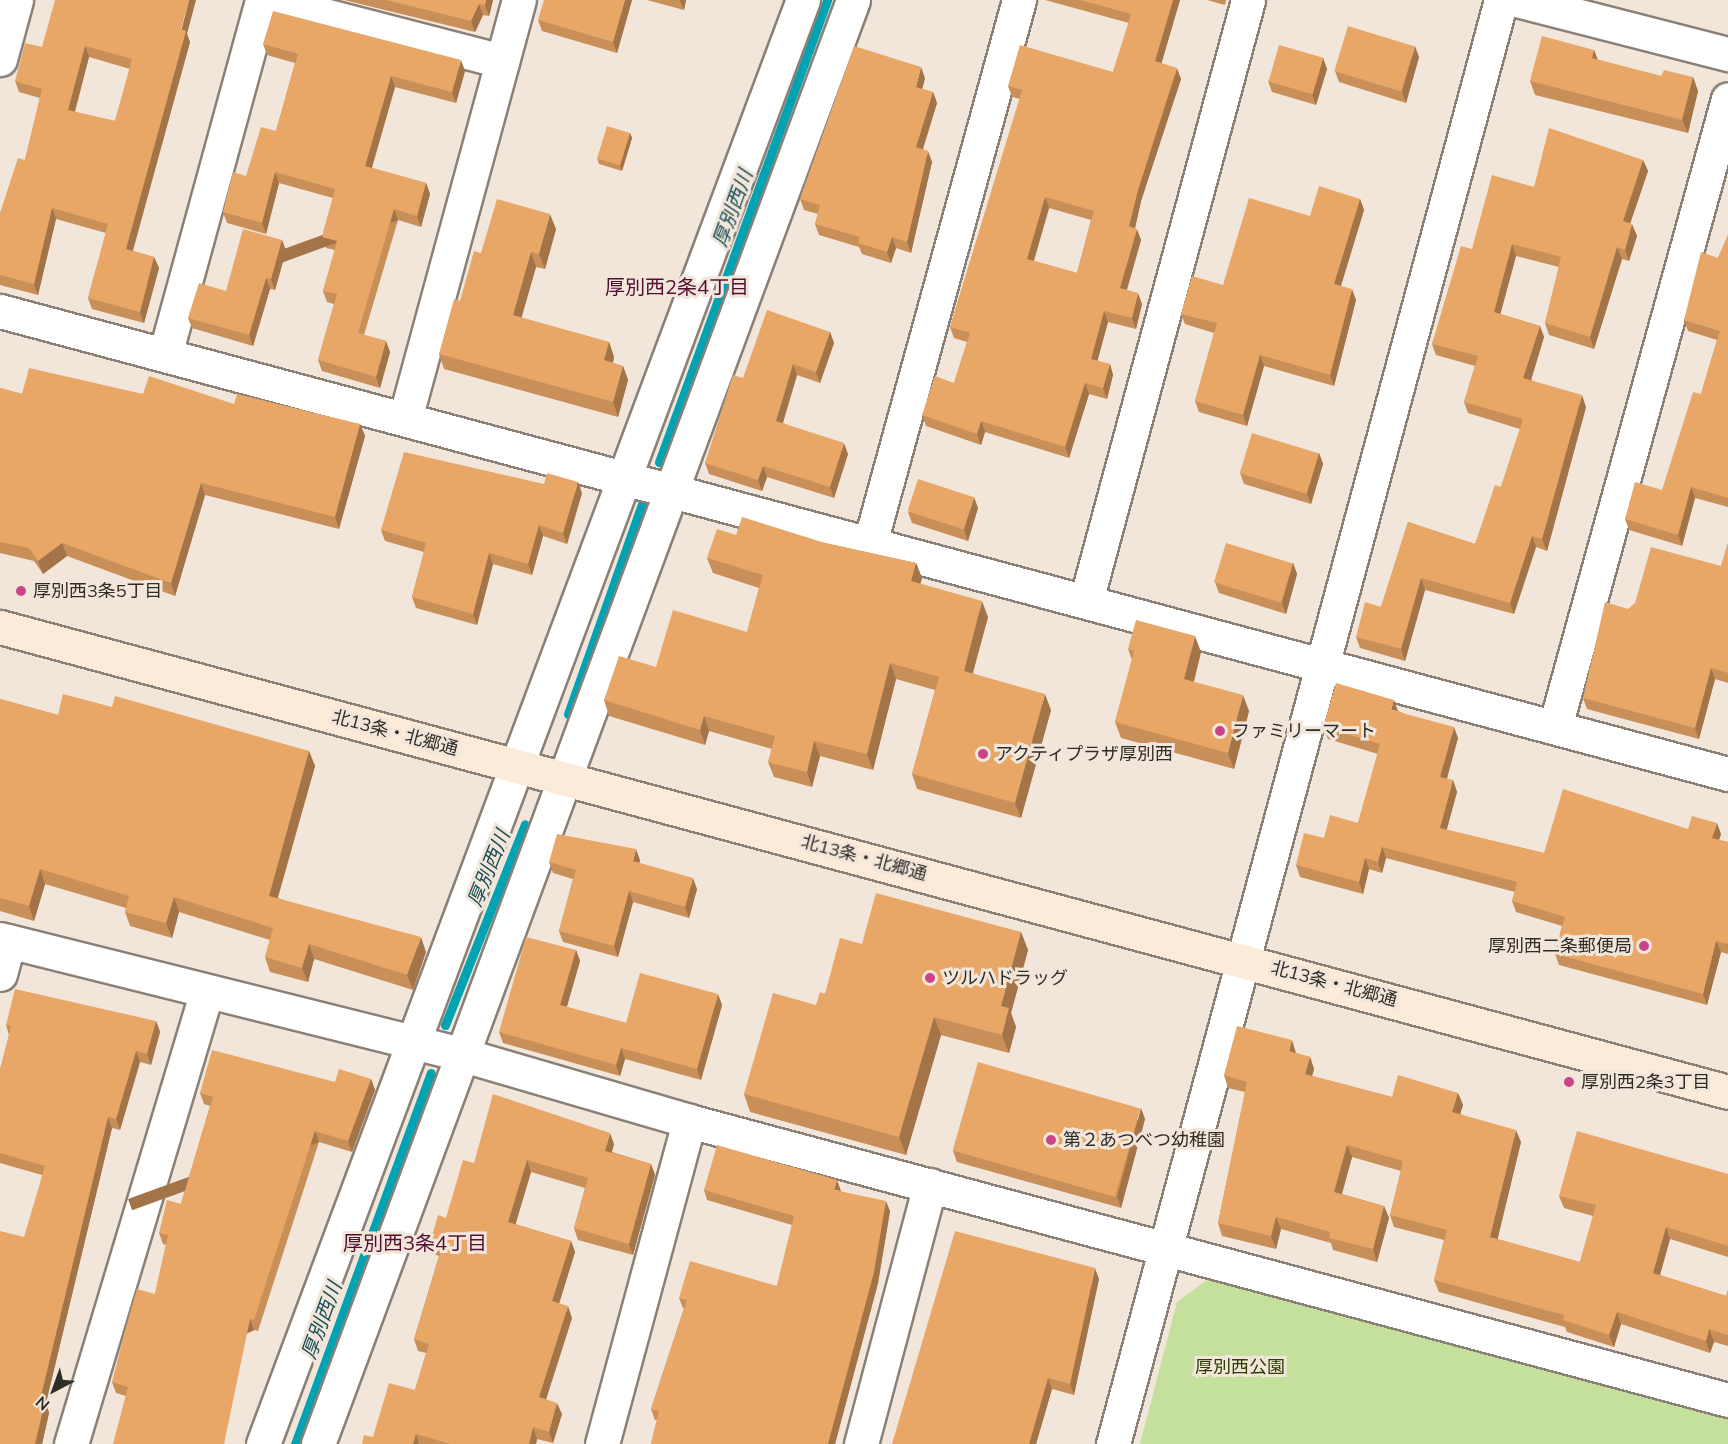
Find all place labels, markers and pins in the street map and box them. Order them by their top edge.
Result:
place label: 厚別西3条5丁目 [33,580,163,602]
marker: 厚別西3条5丁目 [14,584,28,598]
place label: ファミリーマート [1232,720,1376,742]
marker: ファミリーマート [1213,724,1227,738]
place label: アクティプラザ厚別西 [995,743,1175,765]
marker: アクティプラザ厚別西 [976,747,990,761]
place label: 厚別西二条郵便局 [1488,935,1632,957]
marker: 厚別西二条郵便局 [1637,939,1651,953]
place label: ツルハドラッグ [942,967,1068,989]
marker: ツルハドラッグ [923,971,937,985]
place label: 厚別西2条3丁目 [1581,1071,1711,1093]
marker: 厚別西2条3丁目 [1562,1075,1576,1089]
place label: 第２あつべつ幼稚園 [1063,1129,1225,1151]
marker: 第２あつべつ幼稚園 [1044,1133,1058,1147]

